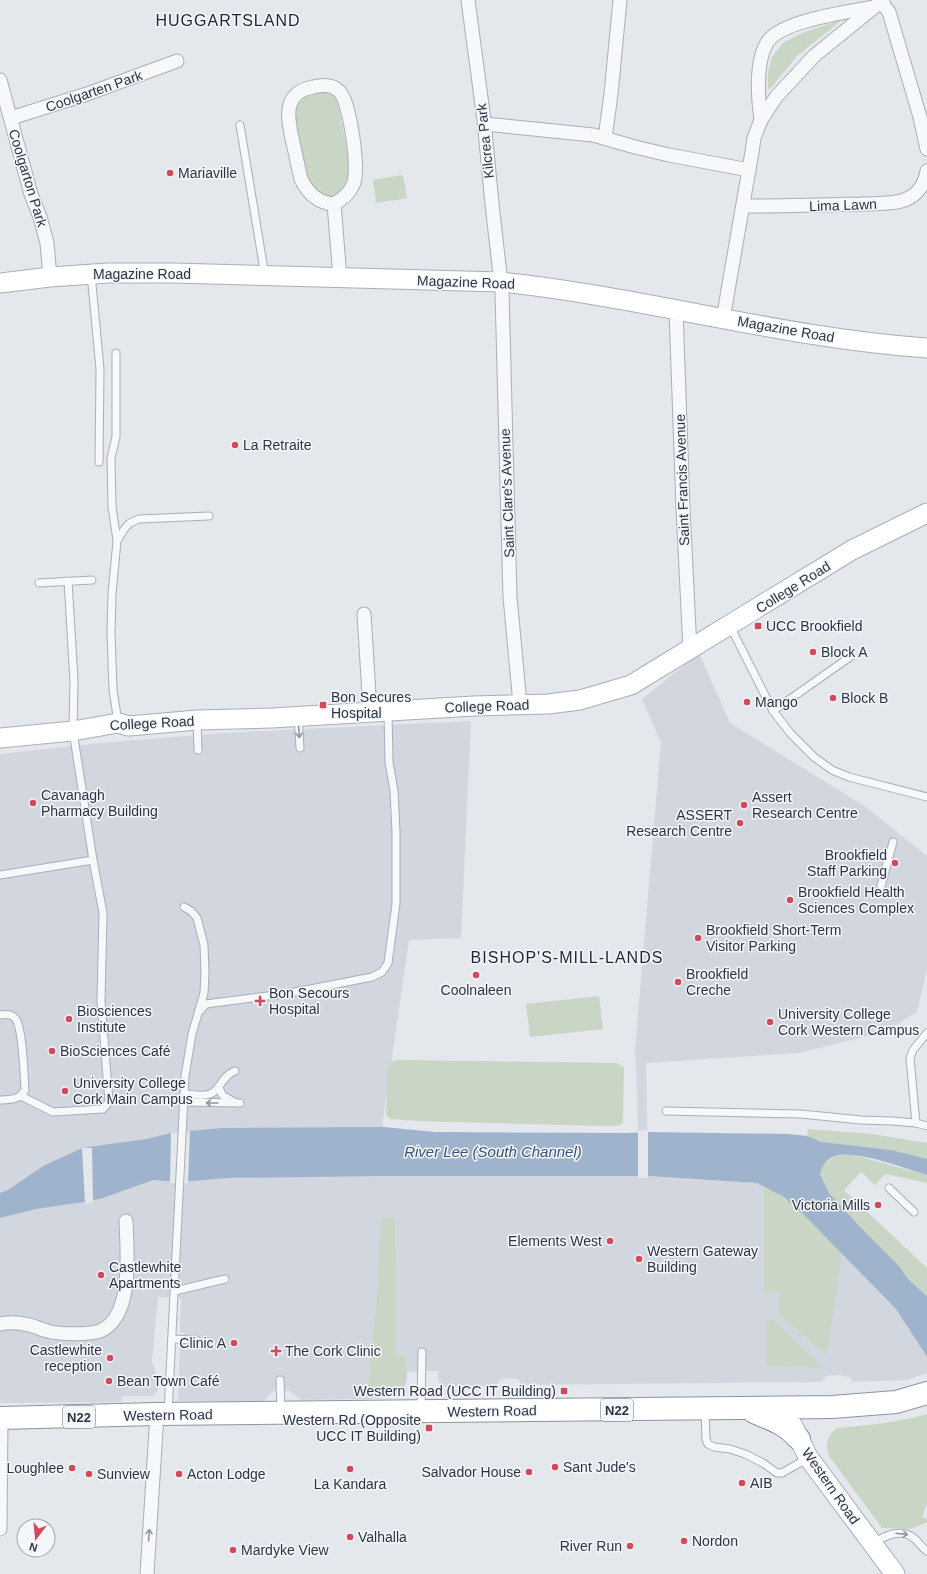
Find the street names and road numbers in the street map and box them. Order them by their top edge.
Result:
street label: Coolgarten Park [44,67,145,115]
street label: Kilcrea Park [473,102,497,179]
street label: Coolgarton Park [6,127,51,230]
street label: Lima Lawn [809,196,877,214]
street label: Magazine Road [93,266,191,282]
street label: Magazine Road [417,272,515,292]
street label: Magazine Road [736,313,836,345]
street label: Saint Francis Avenue [672,414,692,546]
street label: Saint Clare's Avenue [497,428,517,558]
street label: College Road [753,558,833,616]
street label: College Road [444,697,530,715]
street label: College Road [109,713,195,733]
road number: N22 [601,1399,633,1421]
street label: Western Road [447,1402,537,1420]
road number: N22 [63,1406,95,1428]
street label: Western Road [123,1406,213,1424]
street label: Western Road [799,1445,863,1527]

